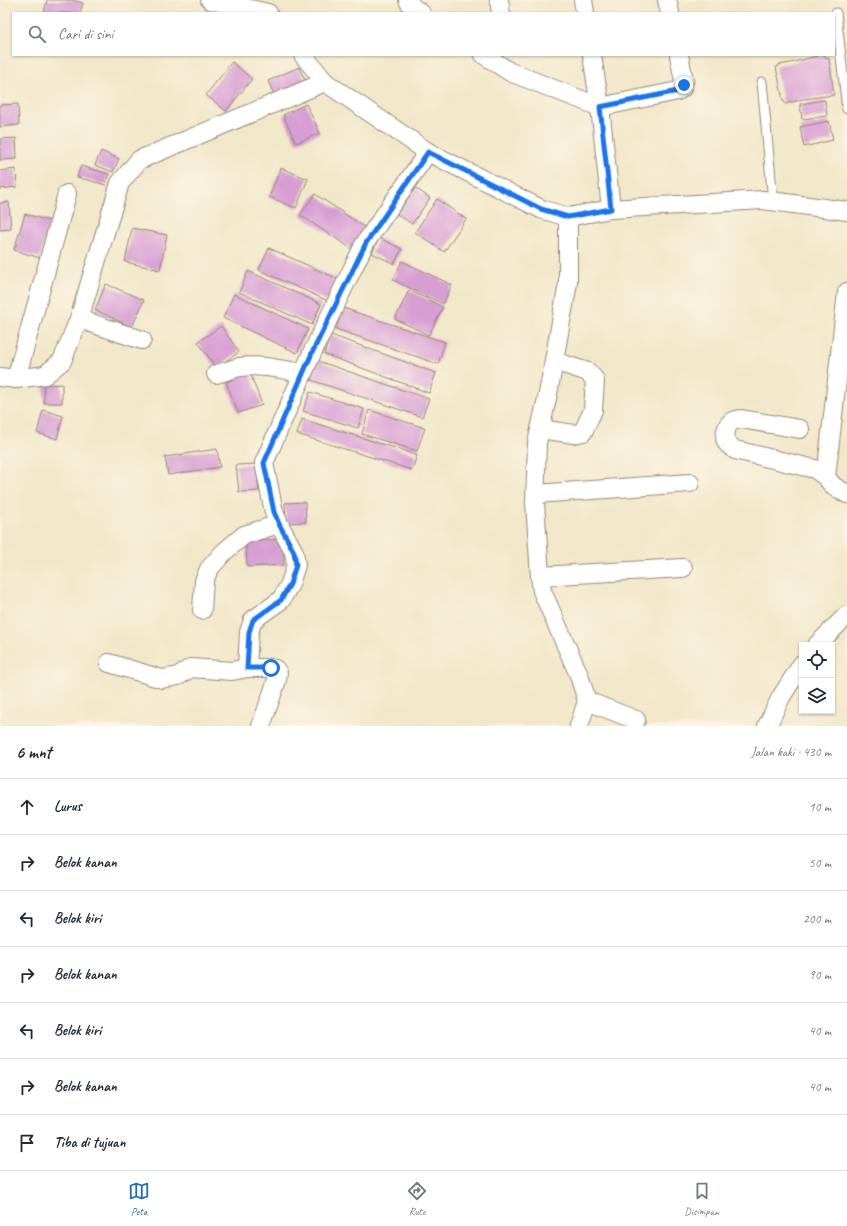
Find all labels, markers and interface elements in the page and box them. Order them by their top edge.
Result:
search box [12,12,835,56]
icon: search [26,23,48,45]
text: Cari di sini [58,25,113,44]
route end [675,76,693,94]
map controls [799,642,835,714]
button: locate [799,642,835,678]
route start [262,659,280,677]
button: layers [799,678,835,714]
text: 6 mnt [16,742,51,763]
text: Jalan kaki · 430 m [751,744,831,760]
icon: ahead [16,796,38,818]
text: Lurus [54,797,82,816]
text: 10 m [809,799,831,815]
icon: right [16,852,38,874]
text: Belok kanan [54,853,117,872]
text: 50 m [809,855,831,871]
icon: left [16,908,38,930]
text: Belok kiri [54,909,101,928]
text: 200 m [803,911,831,927]
icon: right [16,964,38,986]
text: Belok kanan [54,965,117,984]
text: 90 m [809,967,831,983]
icon: left [16,1020,38,1042]
text: Belok kiri [54,1021,101,1040]
text: 40 m [809,1023,831,1039]
icon: right [16,1076,38,1098]
text: Belok kanan [54,1077,117,1096]
text: 40 m [809,1079,831,1095]
icon: arrive [16,1132,38,1154]
text: Tiba di tujuan [54,1133,125,1152]
tab: Peta [128,1180,150,1218]
tab: Rute [406,1180,428,1218]
tab: Disimpan [684,1180,719,1218]

